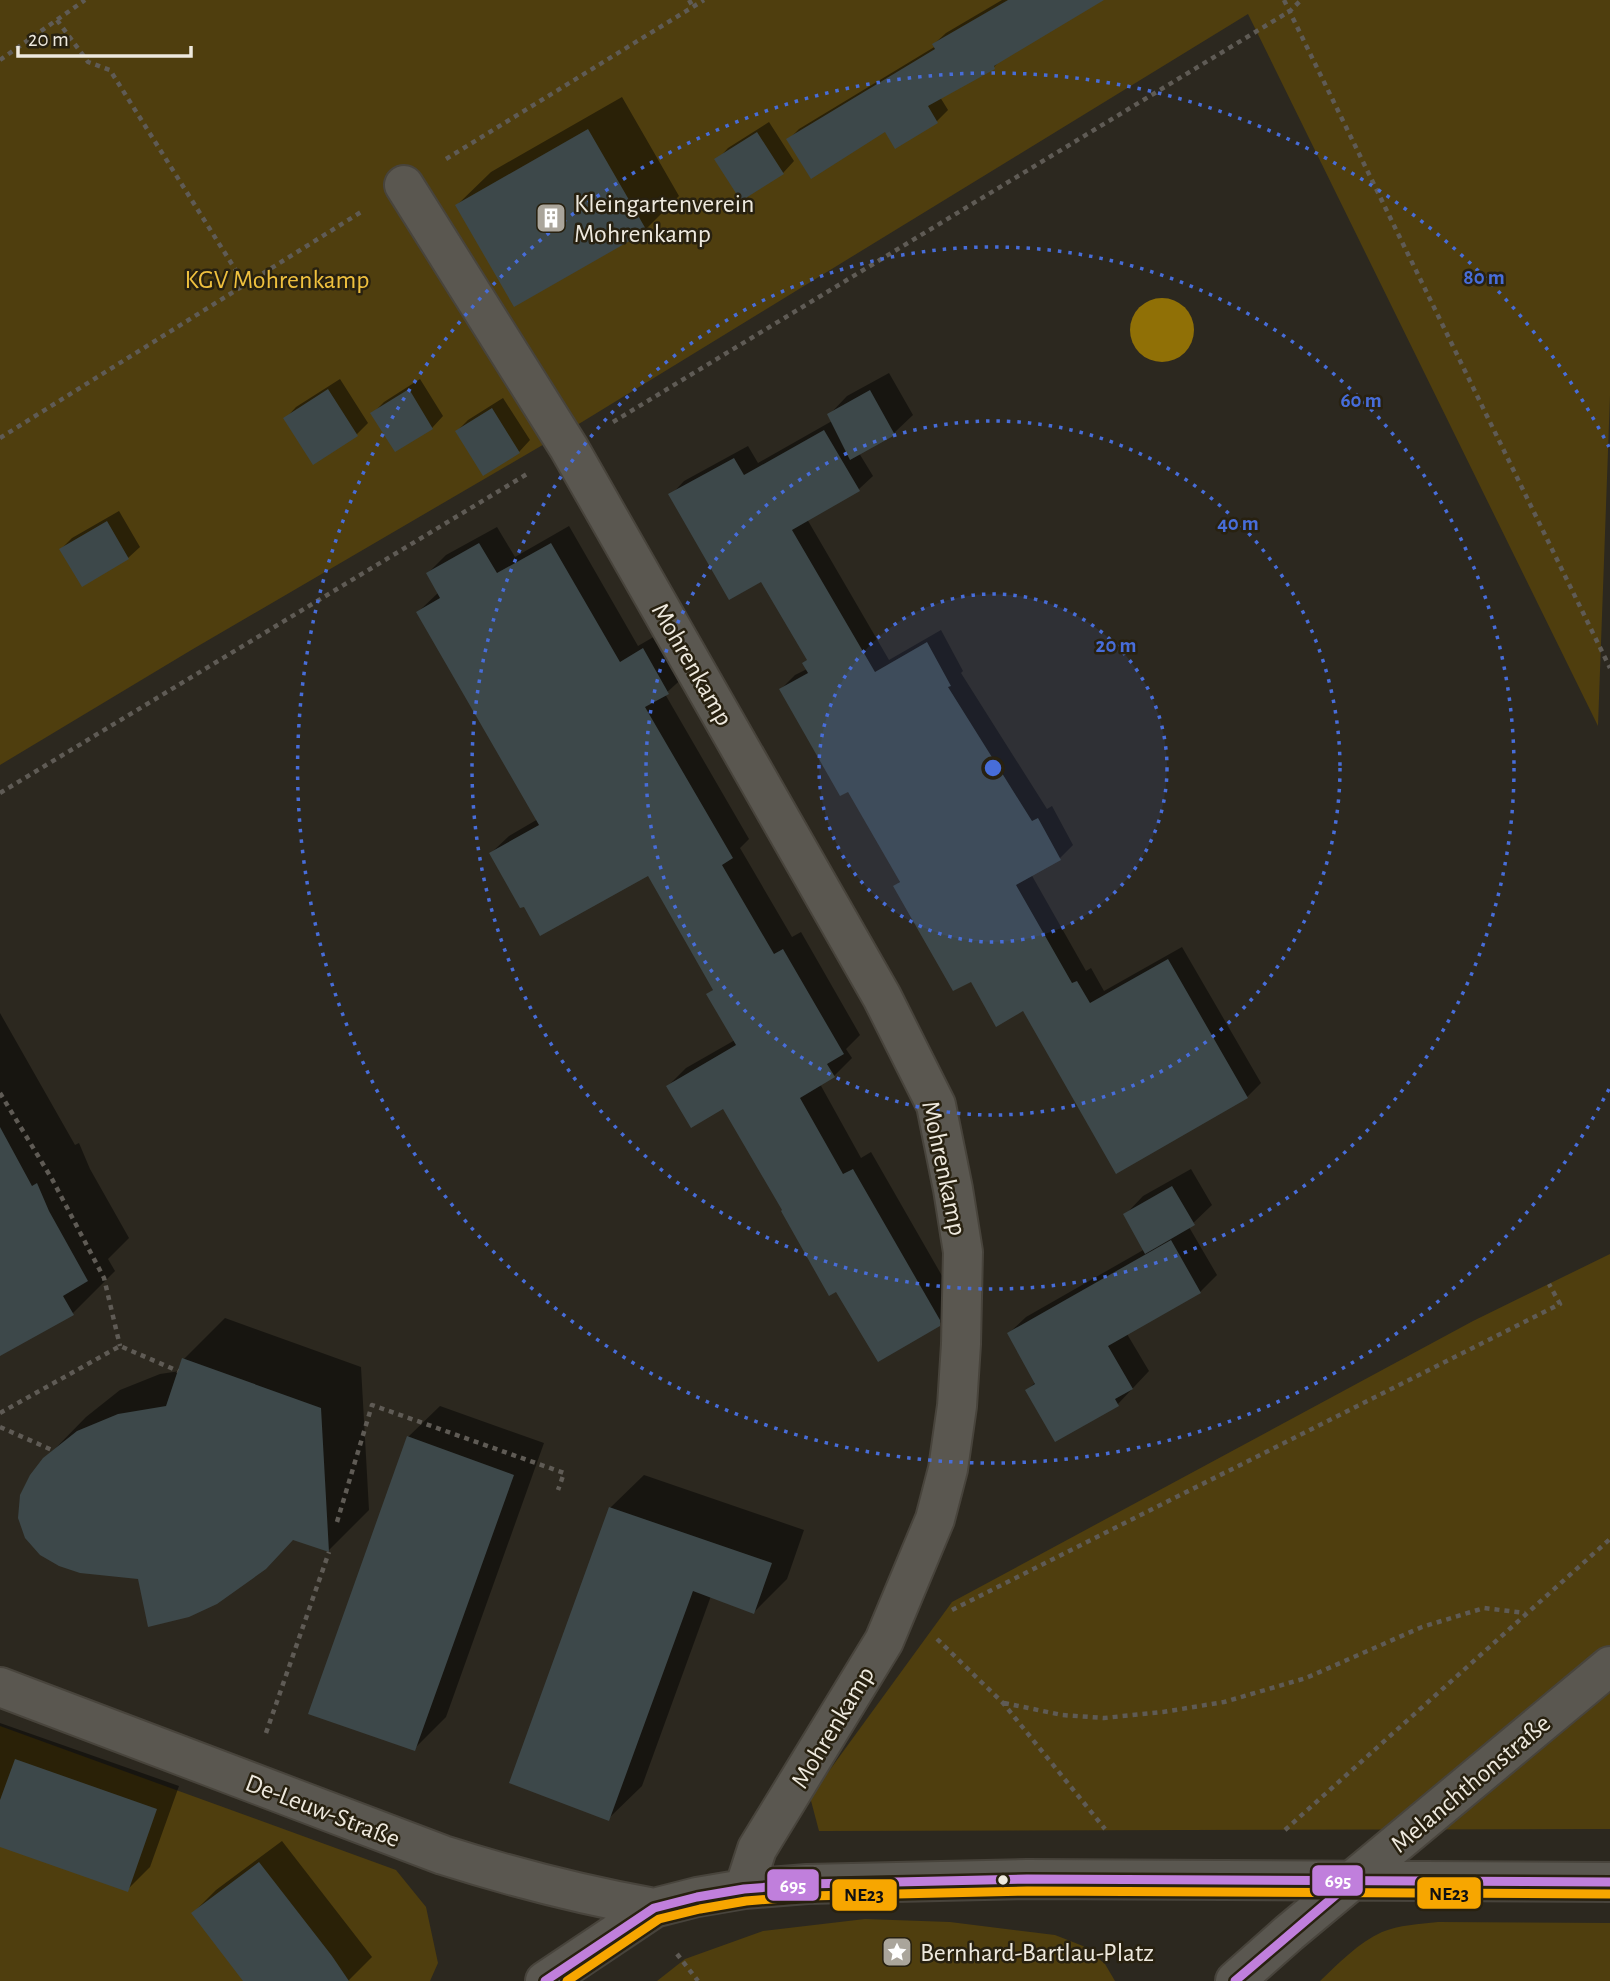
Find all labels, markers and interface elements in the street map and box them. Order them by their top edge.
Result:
scale bar [18,14,191,58]
text: 20 m [28,29,69,50]
place label: Kleingartenverein Mohrenkamp [574,191,754,247]
building icon: Kleingartenverein Mohrenkamp [534,201,568,235]
park label: KGV Mohrenkamp [184,267,370,293]
text: 80 m [1463,267,1505,288]
text: 60 m [1340,390,1382,411]
text: 40 m [1217,513,1259,534]
street label: Mohrenkamp [647,599,738,730]
text: 20 m [1096,635,1136,656]
centre of rings [981,756,1005,780]
street label: Mohrenkamp [917,1099,971,1238]
street label: Mohrenkamp [786,1662,879,1793]
street label: Melanchthonstraße [1386,1710,1555,1858]
street label: De-Leuw-Straße [242,1770,403,1852]
line badge: 695 [1311,1864,1364,1897]
line badge: 695 [766,1868,820,1902]
text: 695 [1325,1872,1351,1891]
unlabelled marker [996,1873,1010,1887]
line badge: NE23 [1416,1876,1482,1910]
text: 695 [780,1877,806,1896]
line badge: NE23 [831,1878,898,1912]
text: NE23 [1429,1885,1469,1904]
text: NE23 [844,1886,884,1905]
place icon: Bernhard-Bartlau-Platz [880,1935,914,1969]
place label: Bernhard-Bartlau-Platz [920,1940,1154,1966]

